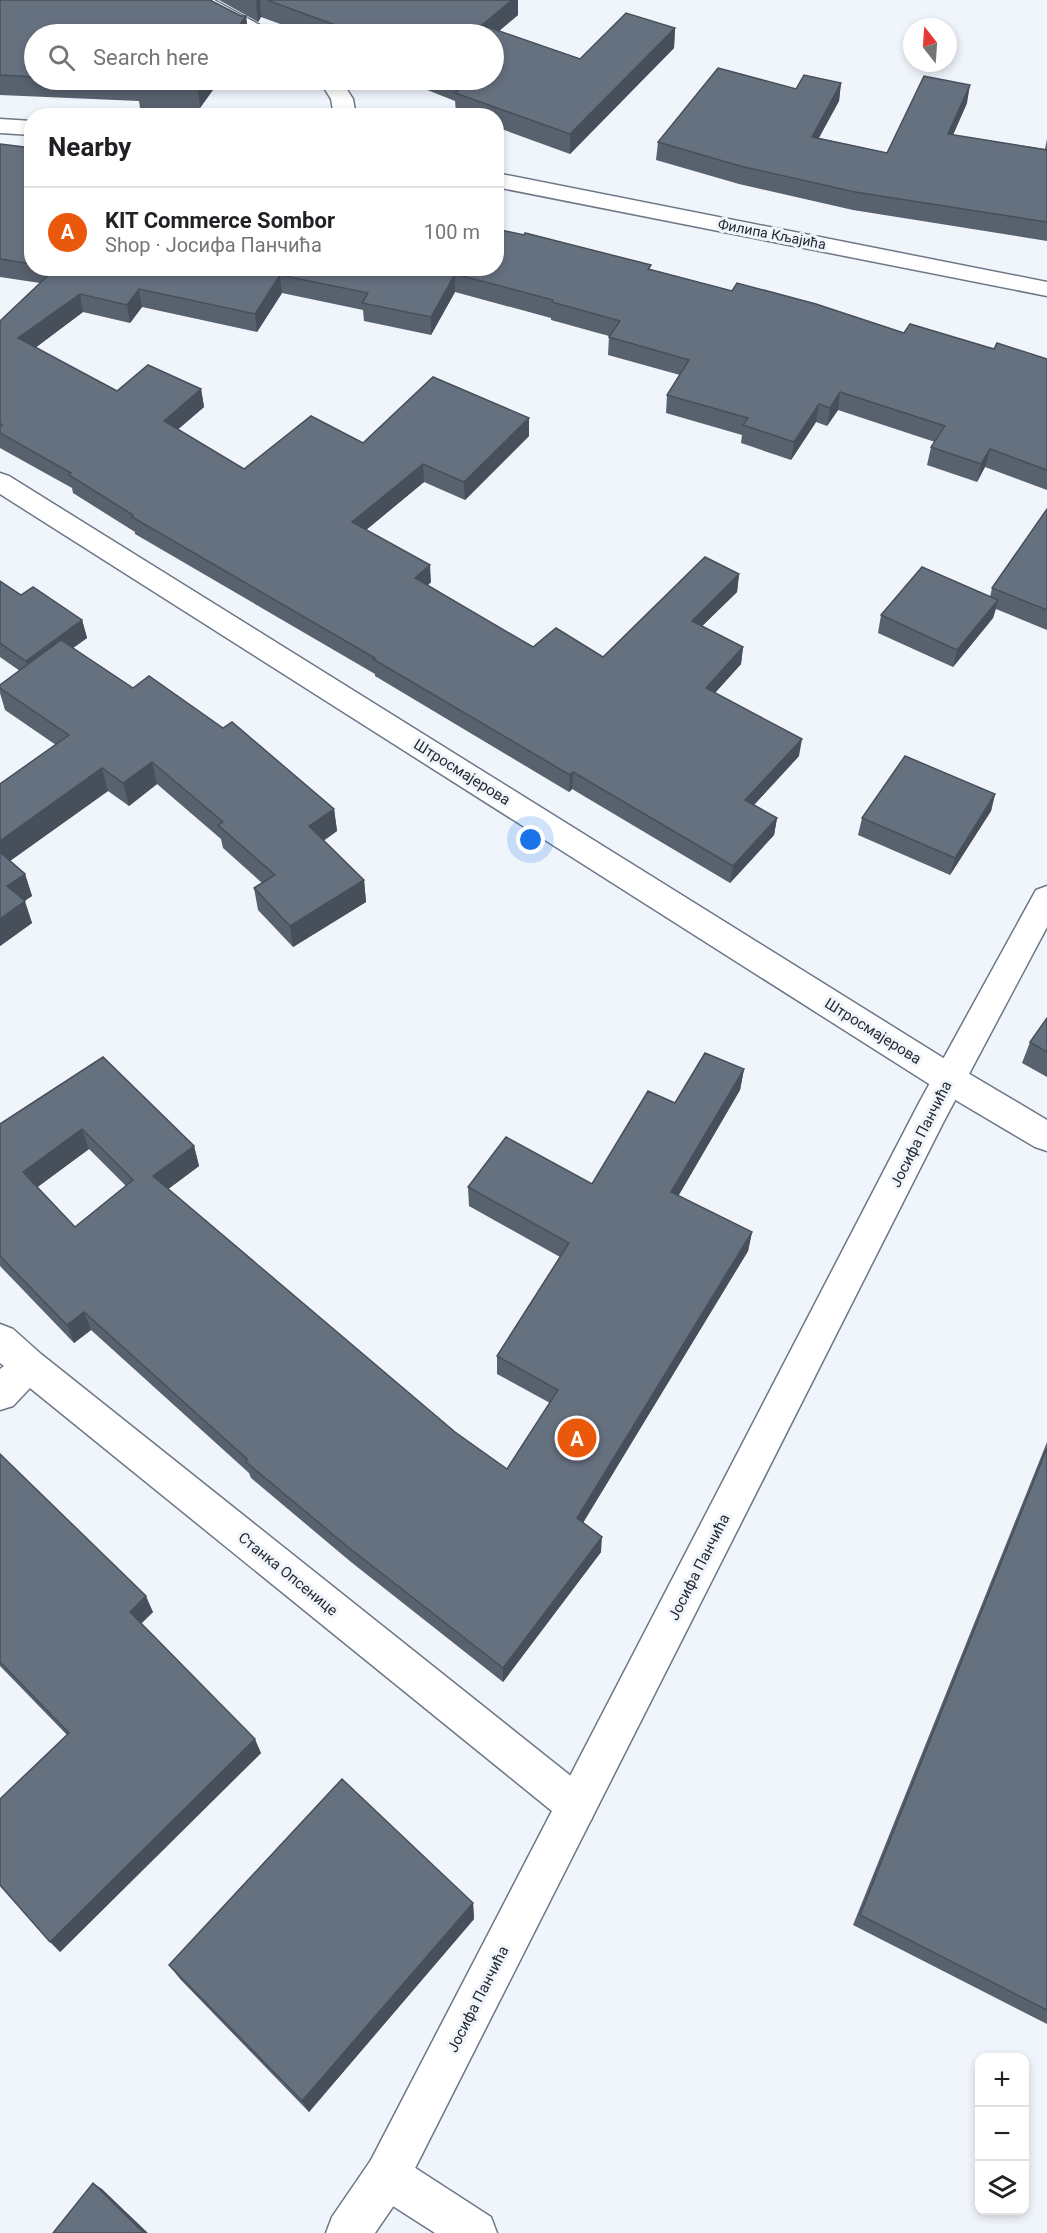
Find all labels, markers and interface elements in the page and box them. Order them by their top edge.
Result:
north arrow [903,18,957,72]
search box [24,24,504,90]
icon: search [45,41,78,74]
text: Search here [93,45,209,70]
text: Nearby [48,132,131,162]
text: KIT Commerce Sombor [105,208,335,233]
street label: Филипа Кљајића [717,216,827,252]
text: A [61,220,74,244]
text: 100 m [424,220,480,244]
text: Shop · Јосифа Панчића [105,233,322,257]
street label: Штросмајерова [410,735,514,809]
your location [516,825,545,854]
street label: Штросмајерова [821,994,925,1068]
street label: Јосифа Панчића [886,1078,956,1190]
pin: A [558,1416,596,1460]
street label: Јосифа Панчића [664,1511,734,1623]
street label: Станка Опсенице [235,1528,341,1620]
street label: Јосифа Панчића [443,1943,513,2055]
map controls [975,2053,1029,2215]
button: + [975,2053,1029,2107]
button: − [975,2107,1029,2161]
button: layers [975,2161,1029,2215]

